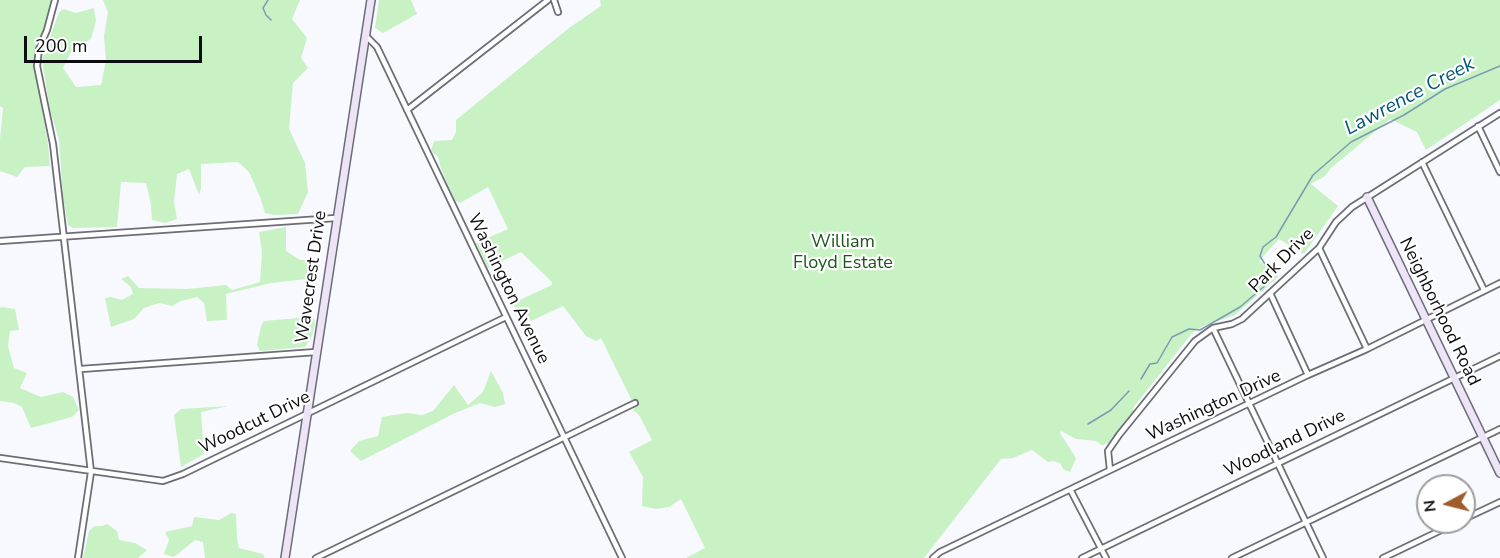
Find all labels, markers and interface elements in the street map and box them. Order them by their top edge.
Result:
scale bar [27,24,206,62]
text: 200 m [35,34,87,58]
water label: Lawrence Creek [1341,53,1479,141]
street label: Wavecrest Drive [292,209,332,345]
street label: Washington Avenue [462,210,554,368]
street label: Park Drive [1245,224,1319,298]
park label: William Floyd Estate [793,232,893,274]
street label: Neighborhood Road [1394,234,1484,390]
street label: Washington Drive [1143,365,1285,447]
street label: Woodcut Drive [196,387,314,459]
street label: Woodland Drive [1221,405,1349,483]
north arrow [1416,474,1476,534]
text: N [1418,499,1442,513]

